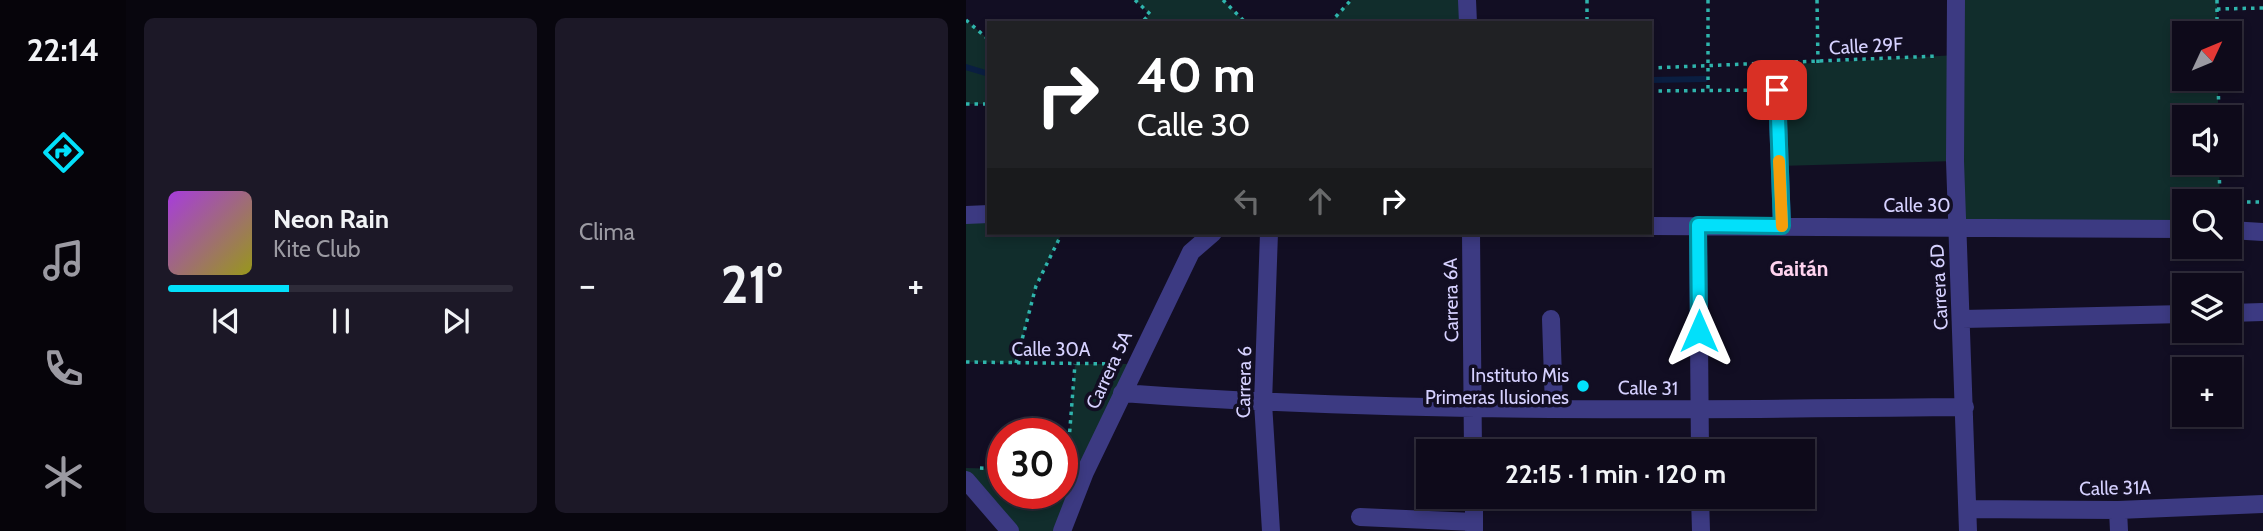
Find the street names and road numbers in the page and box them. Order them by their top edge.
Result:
street label: Calle 29F [1828,33,1904,59]
street label: Calle 30 [1883,194,1951,217]
street label: Carrera 6D [1925,243,1953,331]
street label: Carrera 6A [1439,257,1463,342]
street label: Carrera 5A [1081,327,1137,413]
street label: Calle 30A [1012,338,1091,361]
street label: Carrera 6 [1232,346,1256,418]
street label: Calle 31 [1618,376,1678,400]
street label: Calle 31A [2079,476,2151,500]

